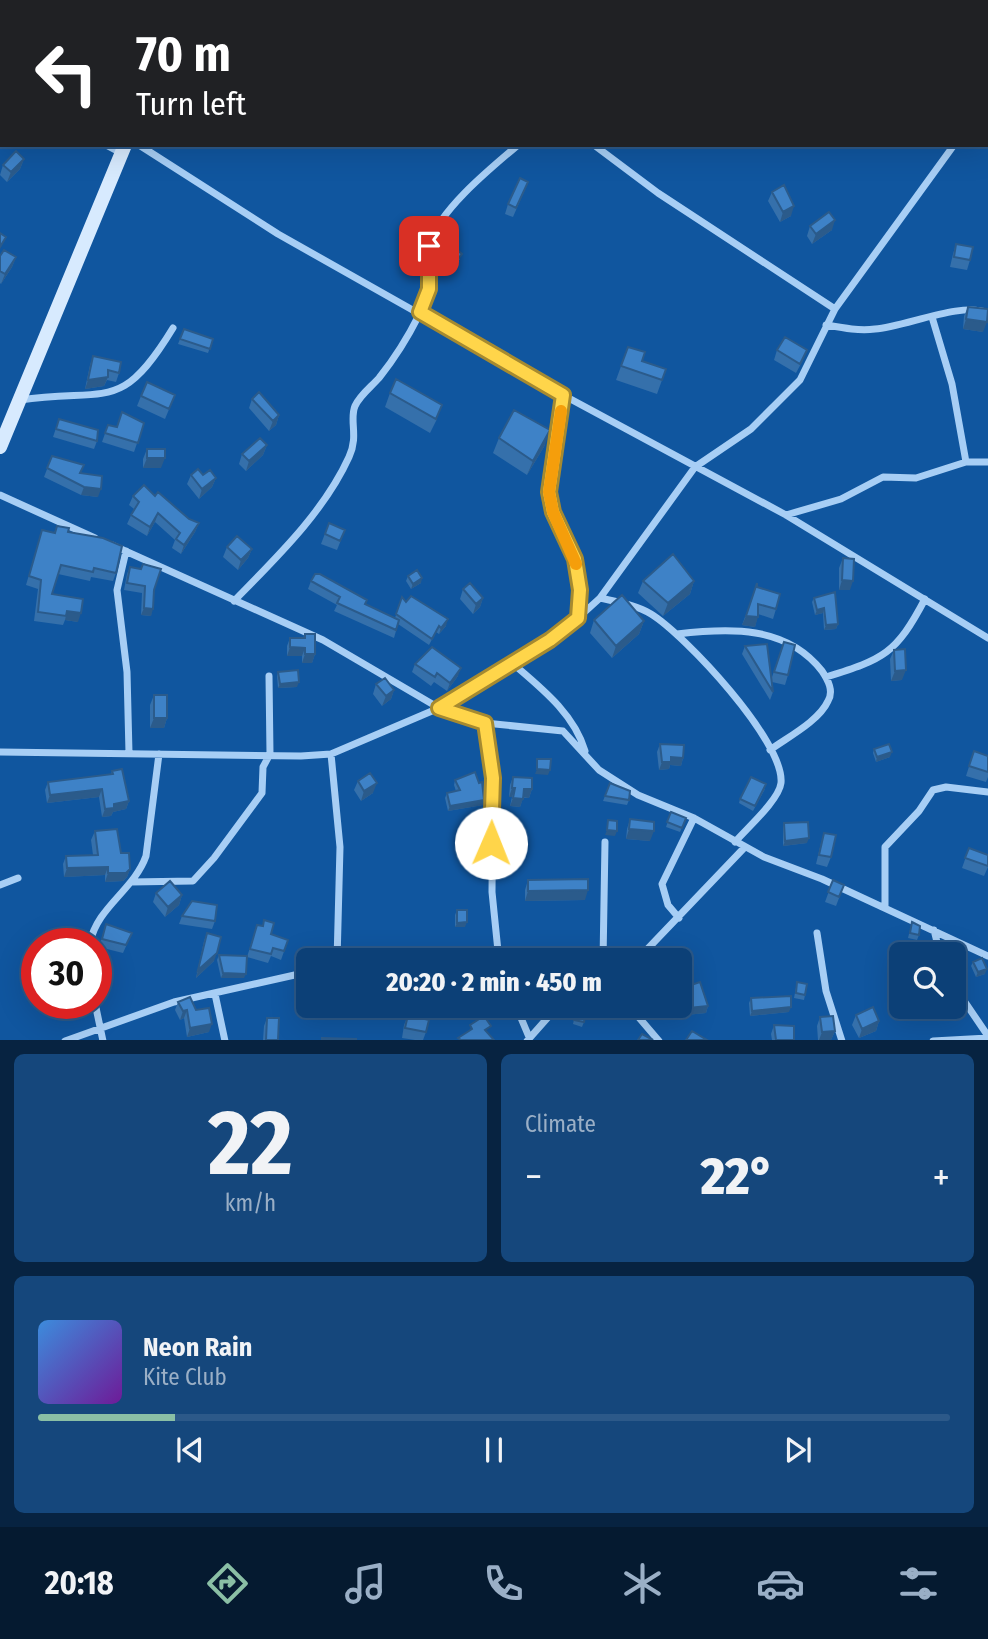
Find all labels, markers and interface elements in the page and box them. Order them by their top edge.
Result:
text: 70 m [136,25,231,84]
icon: left [21,28,112,119]
text: Turn left [136,85,246,123]
pin [399,216,459,276]
icon: arrive [410,227,448,265]
position arrow [454,806,528,880]
speed limit sign: 30 [21,928,112,1019]
map controls [889,942,966,1019]
button: search [889,942,966,1019]
text: 20:20 · 2 min · 450 m [386,967,602,998]
text: 22 [208,1089,293,1198]
text: Climate [525,1110,596,1138]
text: 22° [701,1145,774,1208]
text: − [525,1154,542,1200]
text: + [933,1154,950,1200]
text: km/h [225,1189,276,1217]
text: Neon Rain [143,1332,252,1363]
text: Kite Club [143,1363,227,1391]
icon: previous [171,1431,209,1469]
icon: pause [475,1431,513,1469]
icon: next [779,1431,817,1469]
icon: directions [203,1559,252,1608]
icon: music [341,1559,390,1608]
icon: phone [479,1559,528,1608]
icon: climate [618,1559,667,1608]
icon: car [756,1559,805,1608]
icon: filters [894,1559,943,1608]
text: 20:18 [45,1564,114,1602]

